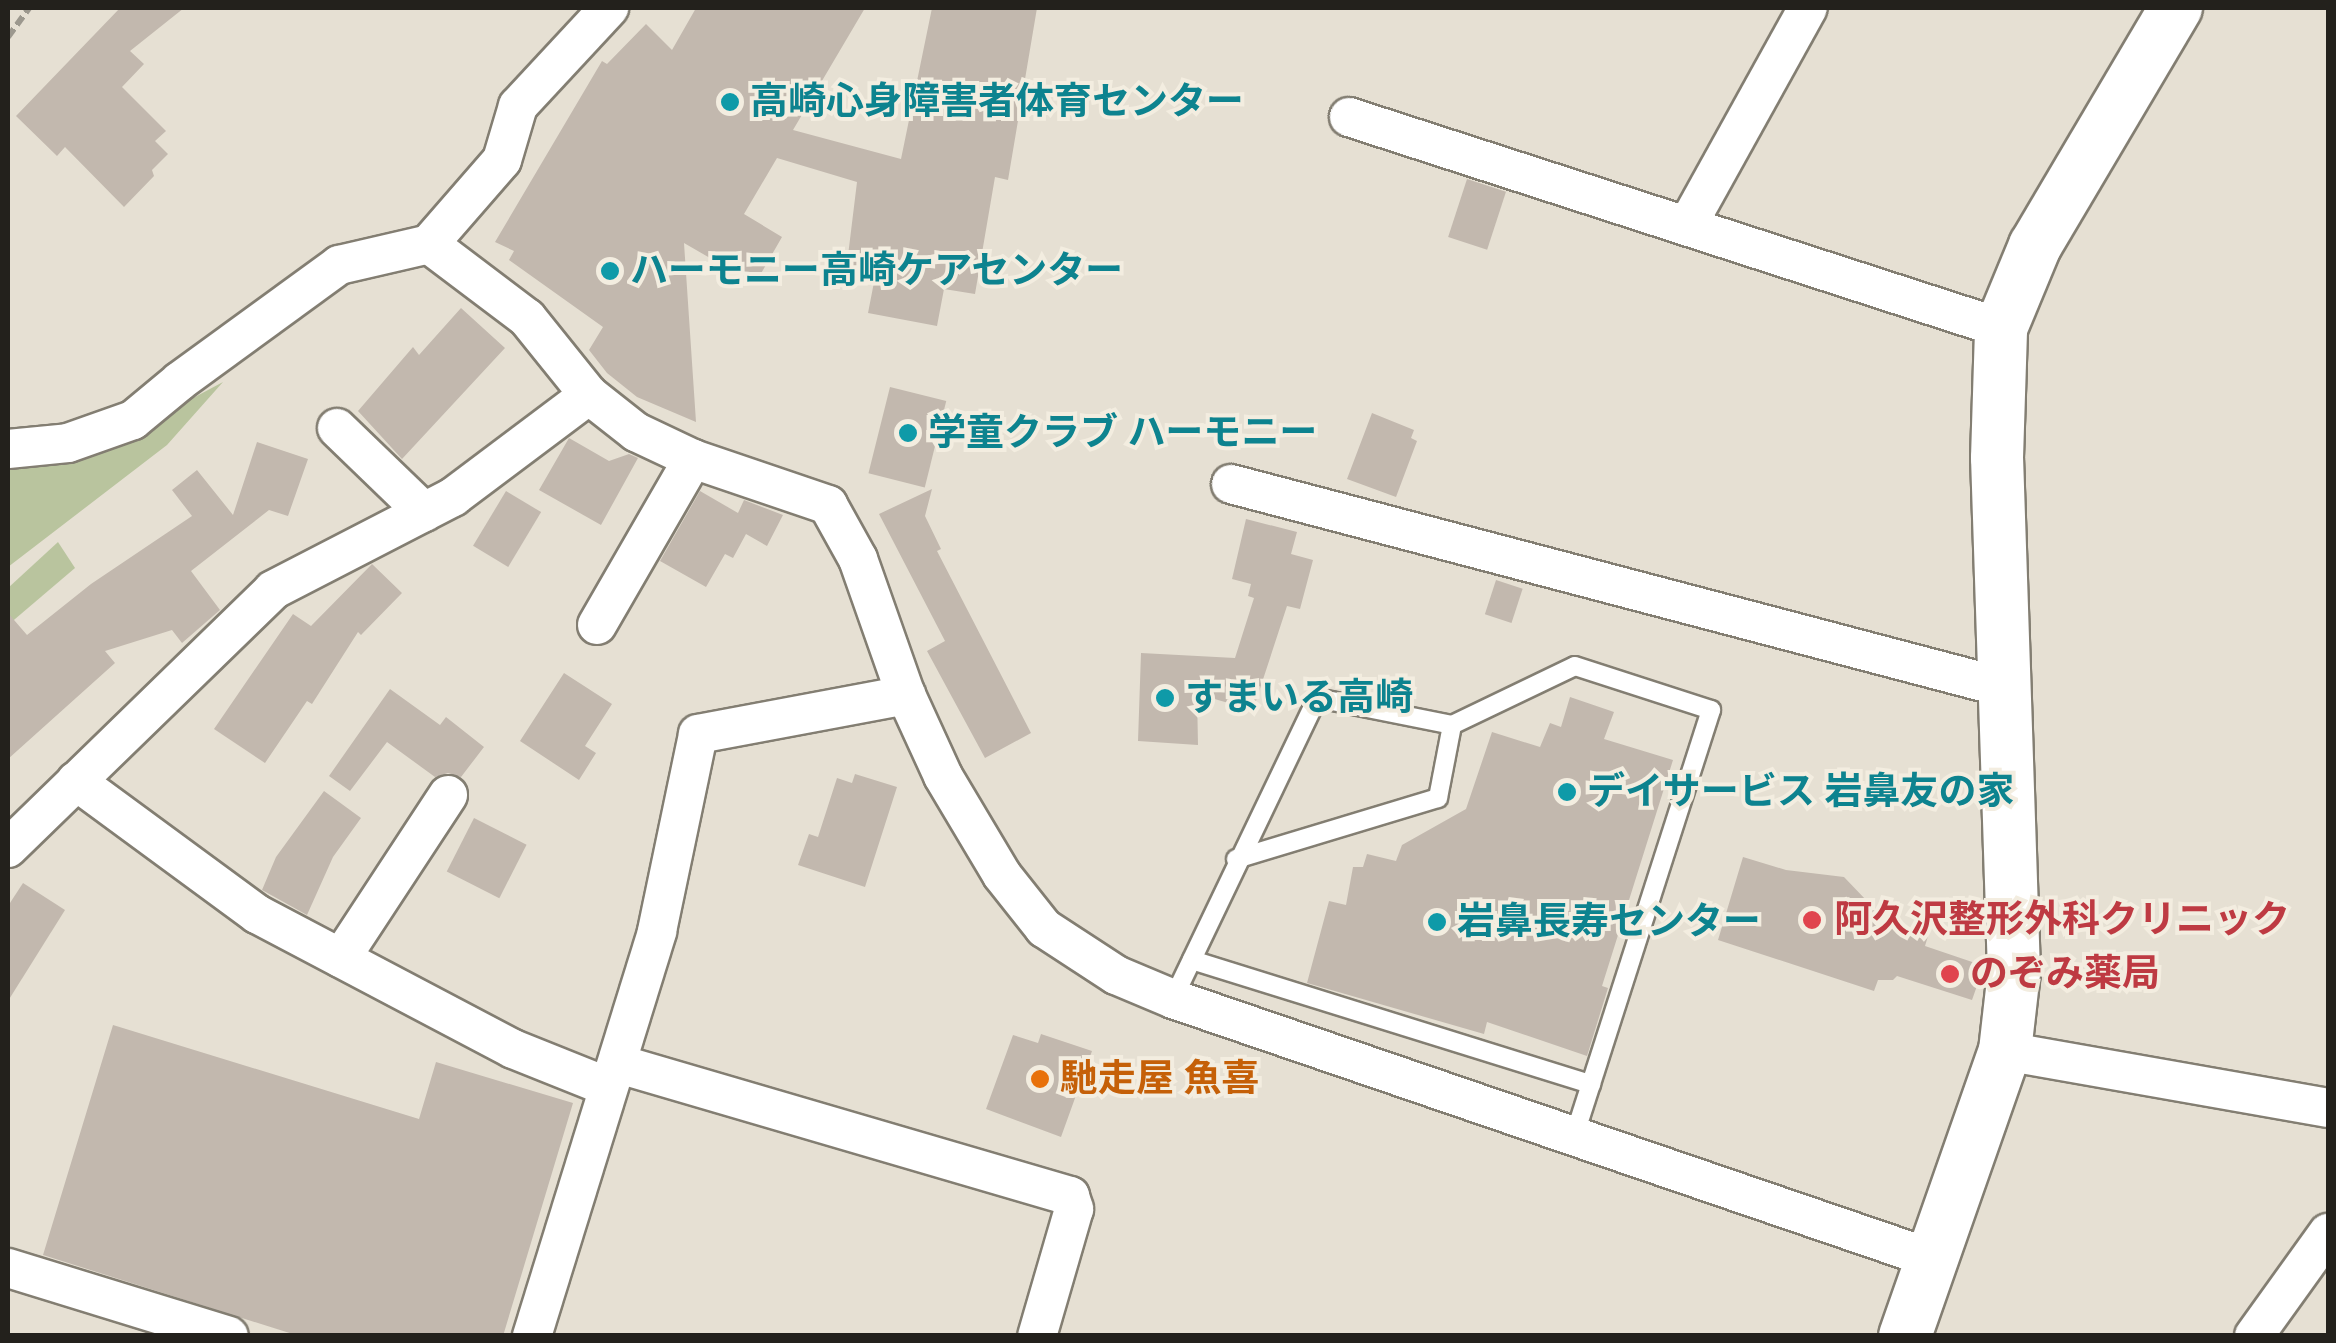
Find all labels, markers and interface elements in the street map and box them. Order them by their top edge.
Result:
place label: 高崎心身障害者体育センター [750,79,1244,125]
marker: 高崎心身障害者体育センター [719,91,741,113]
place label: ハーモニー高崎ケアセンター [630,248,1124,294]
marker: ハーモニー高崎ケアセンター [599,260,621,282]
place label: 学童クラブ ハーモニー [928,410,1318,456]
marker: 学童クラブ ハーモニー [897,422,919,444]
place label: すまいる高崎 [1185,675,1413,721]
marker: すまいる高崎 [1154,687,1176,709]
place label: デイサービス 岩鼻友の家 [1587,769,2015,815]
marker: デイサービス 岩鼻友の家 [1556,781,1578,803]
place label: 阿久沢整形外科クリニック [1834,897,2290,943]
place label: 岩鼻長寿センター [1457,899,1761,945]
marker: 阿久沢整形外科クリニック [1799,907,1825,933]
marker: 岩鼻長寿センター [1426,911,1448,933]
place label: のぞみ薬局 [1970,951,2160,997]
marker: のぞみ薬局 [1939,963,1961,985]
place label: 馳走屋 魚喜 [1060,1056,1260,1102]
marker: 馳走屋 魚喜 [1029,1068,1051,1090]

